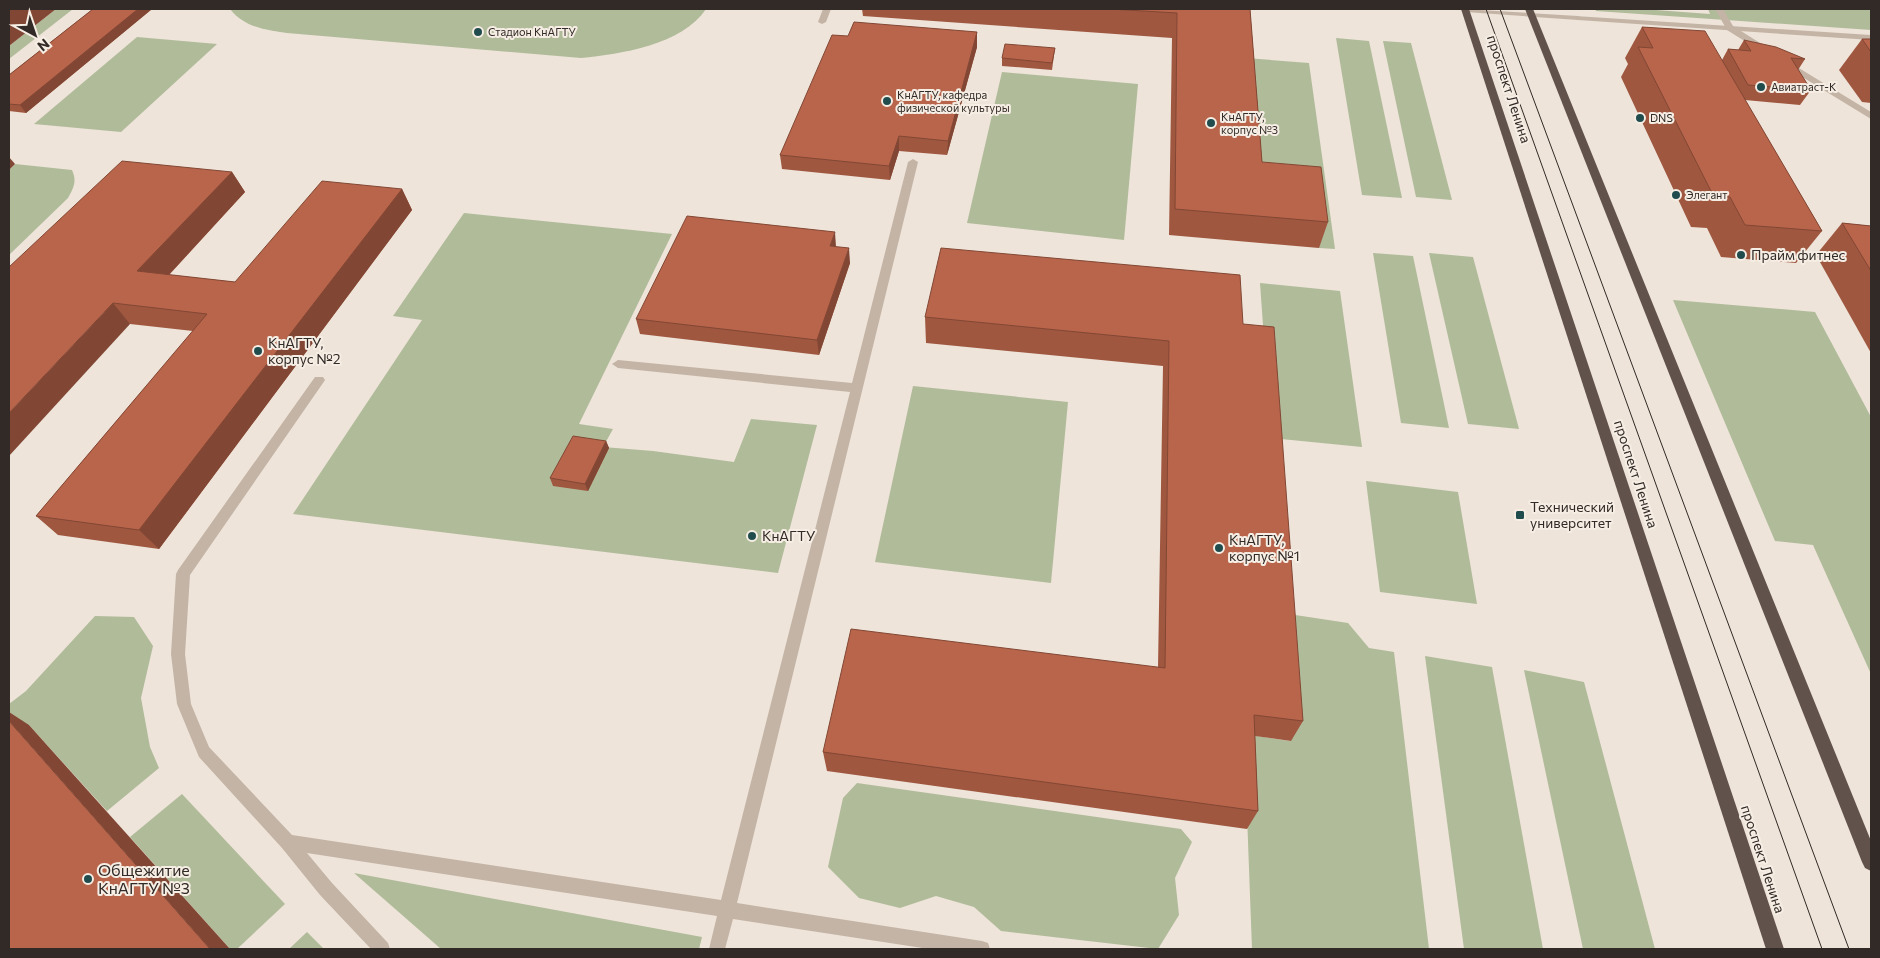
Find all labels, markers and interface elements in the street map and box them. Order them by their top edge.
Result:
north arrow [10,10,60,60]
place label: Стадион КнАГТУ [488,25,576,38]
marker: Стадион КнАГТУ [472,26,484,38]
street label: проспект Ленина [1484,33,1535,145]
text: N [34,35,53,55]
place label: Авиатраст-К [1771,80,1837,93]
marker: Авиатраст-К [1755,81,1767,93]
place label: КнАГТУ, кафедра физической культуры [897,88,1010,114]
marker: КнАГТУ, кафедра физической культуры [881,95,893,107]
place label: КнАГТУ, корпус №3 [1221,110,1278,136]
place label: DNS [1650,111,1673,124]
marker: DNS [1634,112,1646,124]
marker: КнАГТУ, корпус №3 [1205,117,1217,129]
place label: Элегант [1686,188,1728,201]
marker: Элегант [1670,189,1682,201]
place label: Прайм фитнес [1751,246,1846,263]
marker: Прайм фитнес [1735,249,1747,261]
place label: КнАГТУ, корпус №2 [268,334,341,367]
marker: КнАГТУ, корпус №2 [252,345,264,357]
street label: проспект Ленина [1611,418,1662,530]
place label: Технический университет [1530,498,1614,531]
marker: Технический университет [1514,509,1526,521]
place label: КнАГТУ [762,527,816,544]
marker: КнАГТУ [746,530,758,542]
place label: КнАГТУ, корпус №1 [1229,531,1300,564]
marker: КнАГТУ, корпус №1 [1213,542,1225,554]
street label: проспект Ленина [1738,803,1789,915]
place label: Общежитие КнАГТУ №3 [98,860,190,897]
marker: Общежитие КнАГТУ №3 [82,873,94,885]

